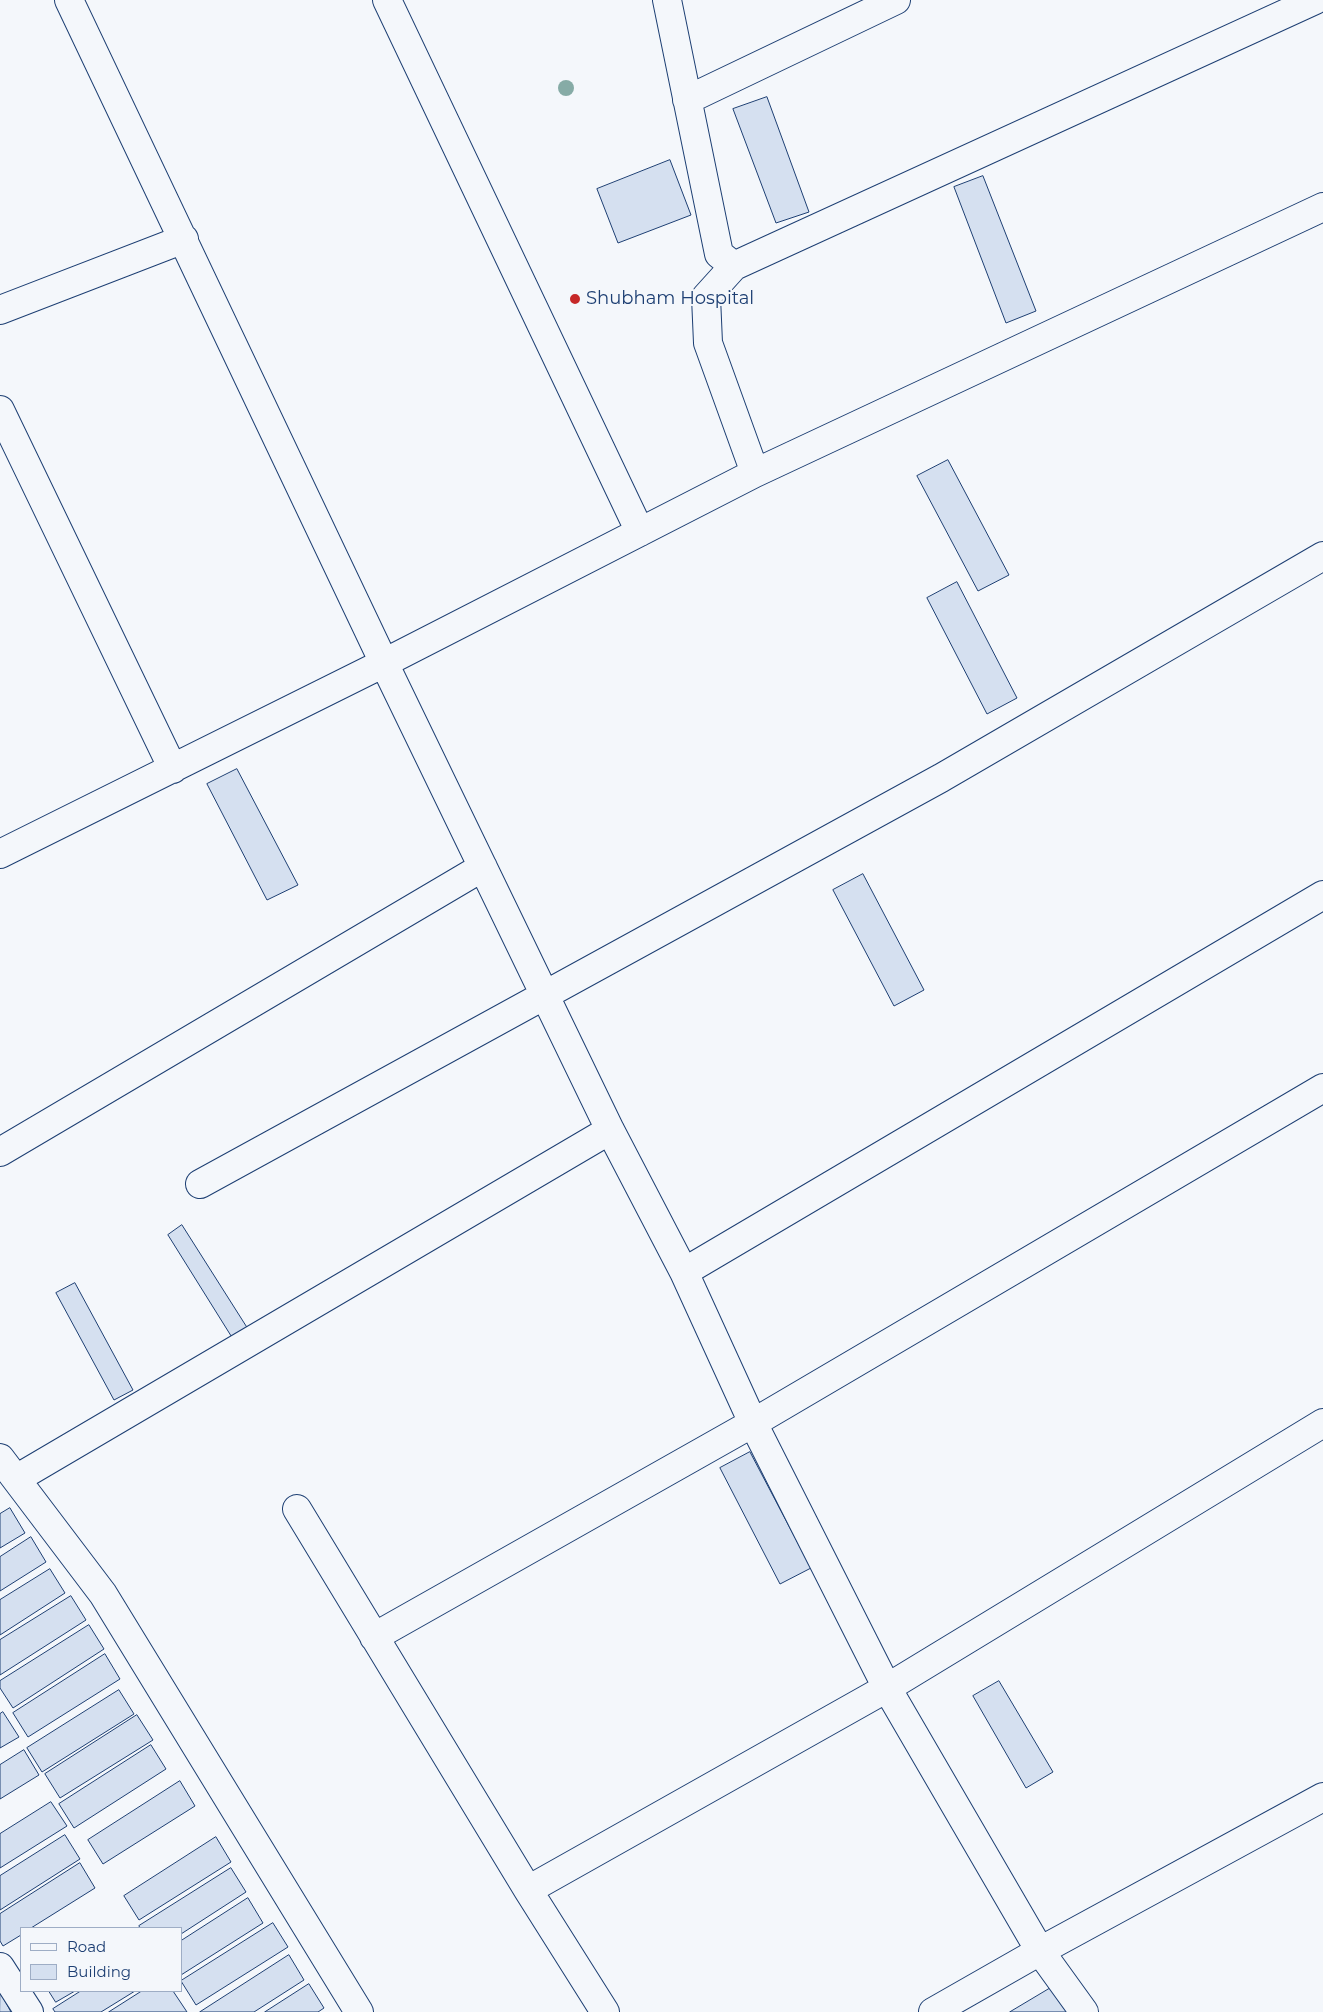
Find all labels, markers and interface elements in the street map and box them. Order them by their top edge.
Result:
place label: Shubham Hospital [586,288,754,310]
marker: Shubham Hospital [568,292,582,306]
legend [20,1927,182,1992]
text: Road [67,1937,106,1956]
text: Building [67,1962,131,1981]

